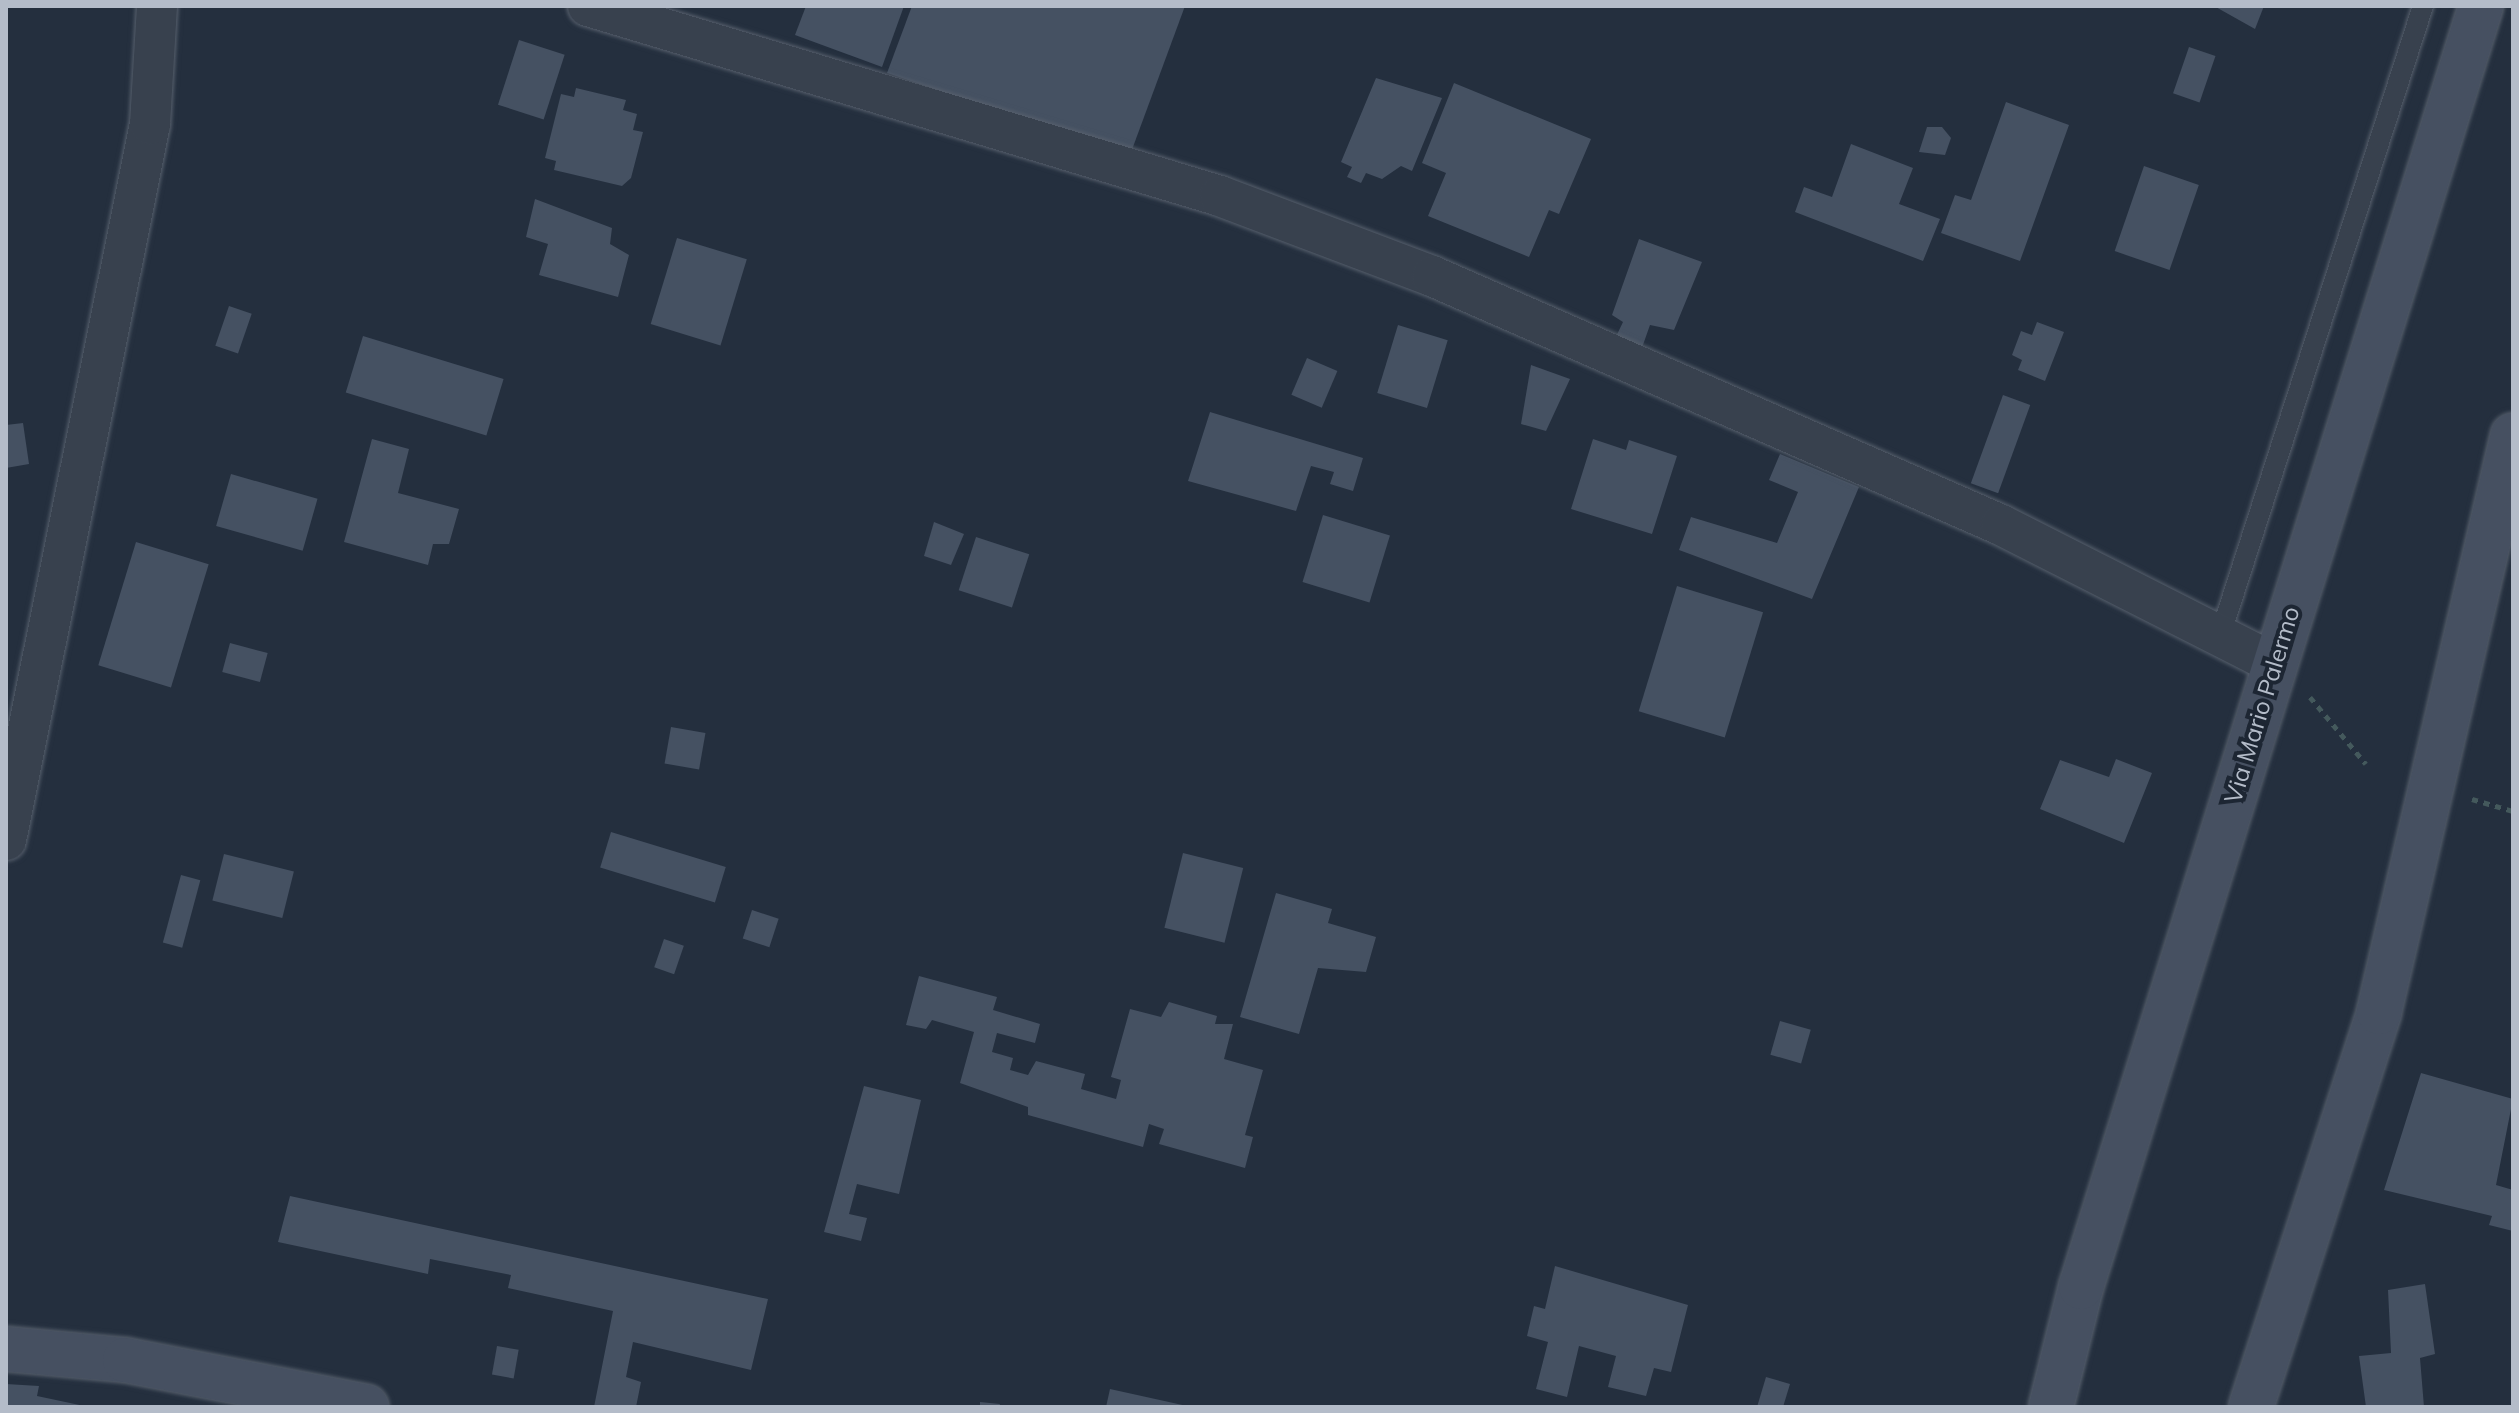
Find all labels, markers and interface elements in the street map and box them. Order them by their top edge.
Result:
street label: Via Mario Palermo [2218,603,2306,807]

